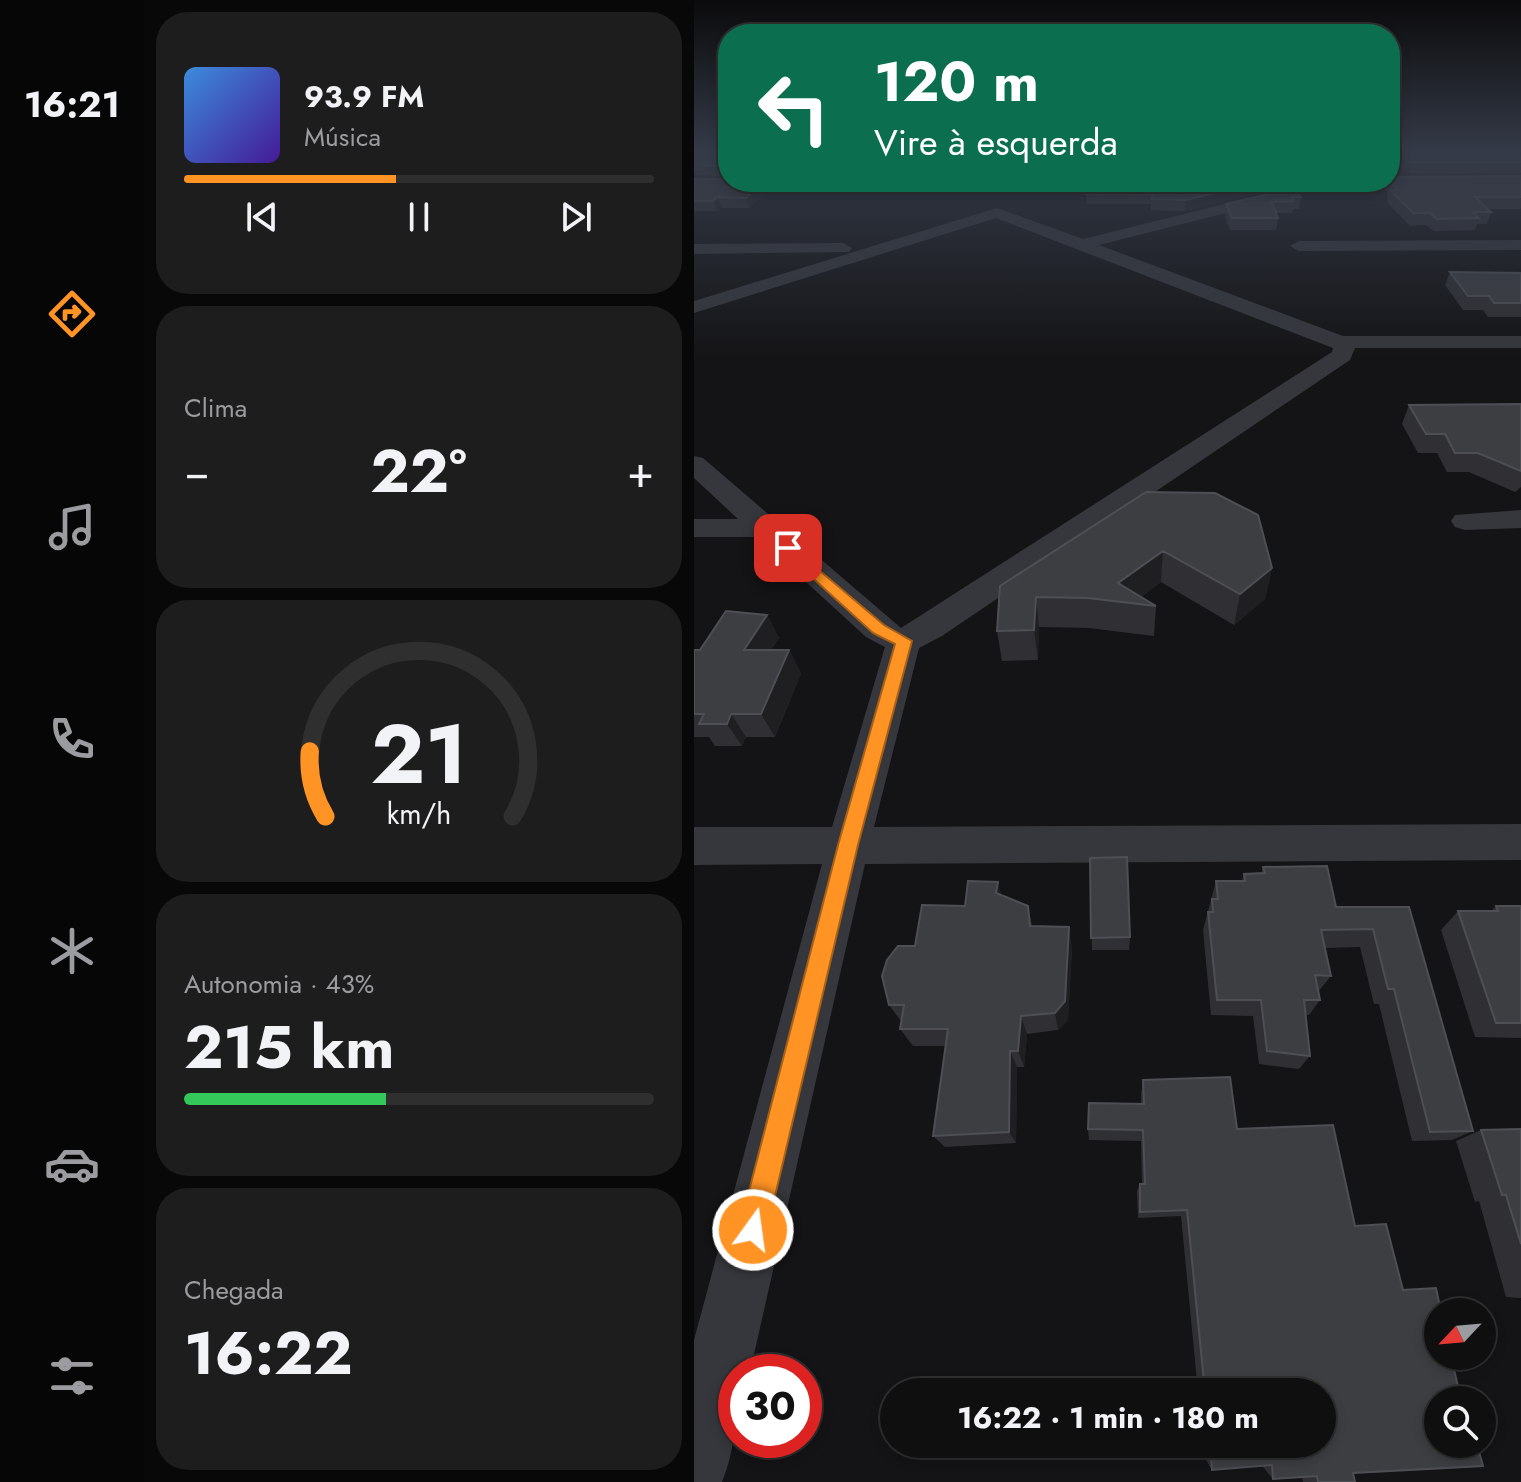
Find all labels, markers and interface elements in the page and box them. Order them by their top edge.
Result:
text: 120 m [874,41,1039,122]
icon: left [742,56,846,160]
text: 93.9 FM [304,75,424,118]
text: 16:21 [24,78,120,130]
text: Vire à esquerda [874,116,1118,168]
text: Música [304,118,381,156]
icon: previous [240,195,284,239]
icon: pause [397,195,441,239]
icon: next [554,195,598,239]
icon: directions [44,286,100,342]
text: Clima [184,389,247,427]
text: 22° [370,428,467,515]
text: − [184,440,210,504]
text: + [627,440,654,504]
icon: music [44,499,100,555]
pin [754,514,822,582]
icon: arrive [766,526,810,570]
text: 21 [371,694,467,814]
icon: phone [44,711,100,767]
text: km/h [387,793,451,835]
icon: climate [44,923,100,979]
text: Autonomia · 43% [184,965,374,1003]
text: 215 km [184,1004,394,1091]
icon: car [44,1136,100,1192]
position arrow [711,1188,795,1272]
text: Chegada [184,1271,284,1309]
north arrow [1424,1298,1496,1370]
map controls [1424,1298,1496,1458]
text: 16:22 [184,1310,353,1397]
icon: filters [44,1348,100,1404]
speed limit sign: 30 [718,1354,822,1458]
button: search [1424,1386,1496,1458]
text: 16:22 · 1 min · 180 m [957,1396,1259,1439]

